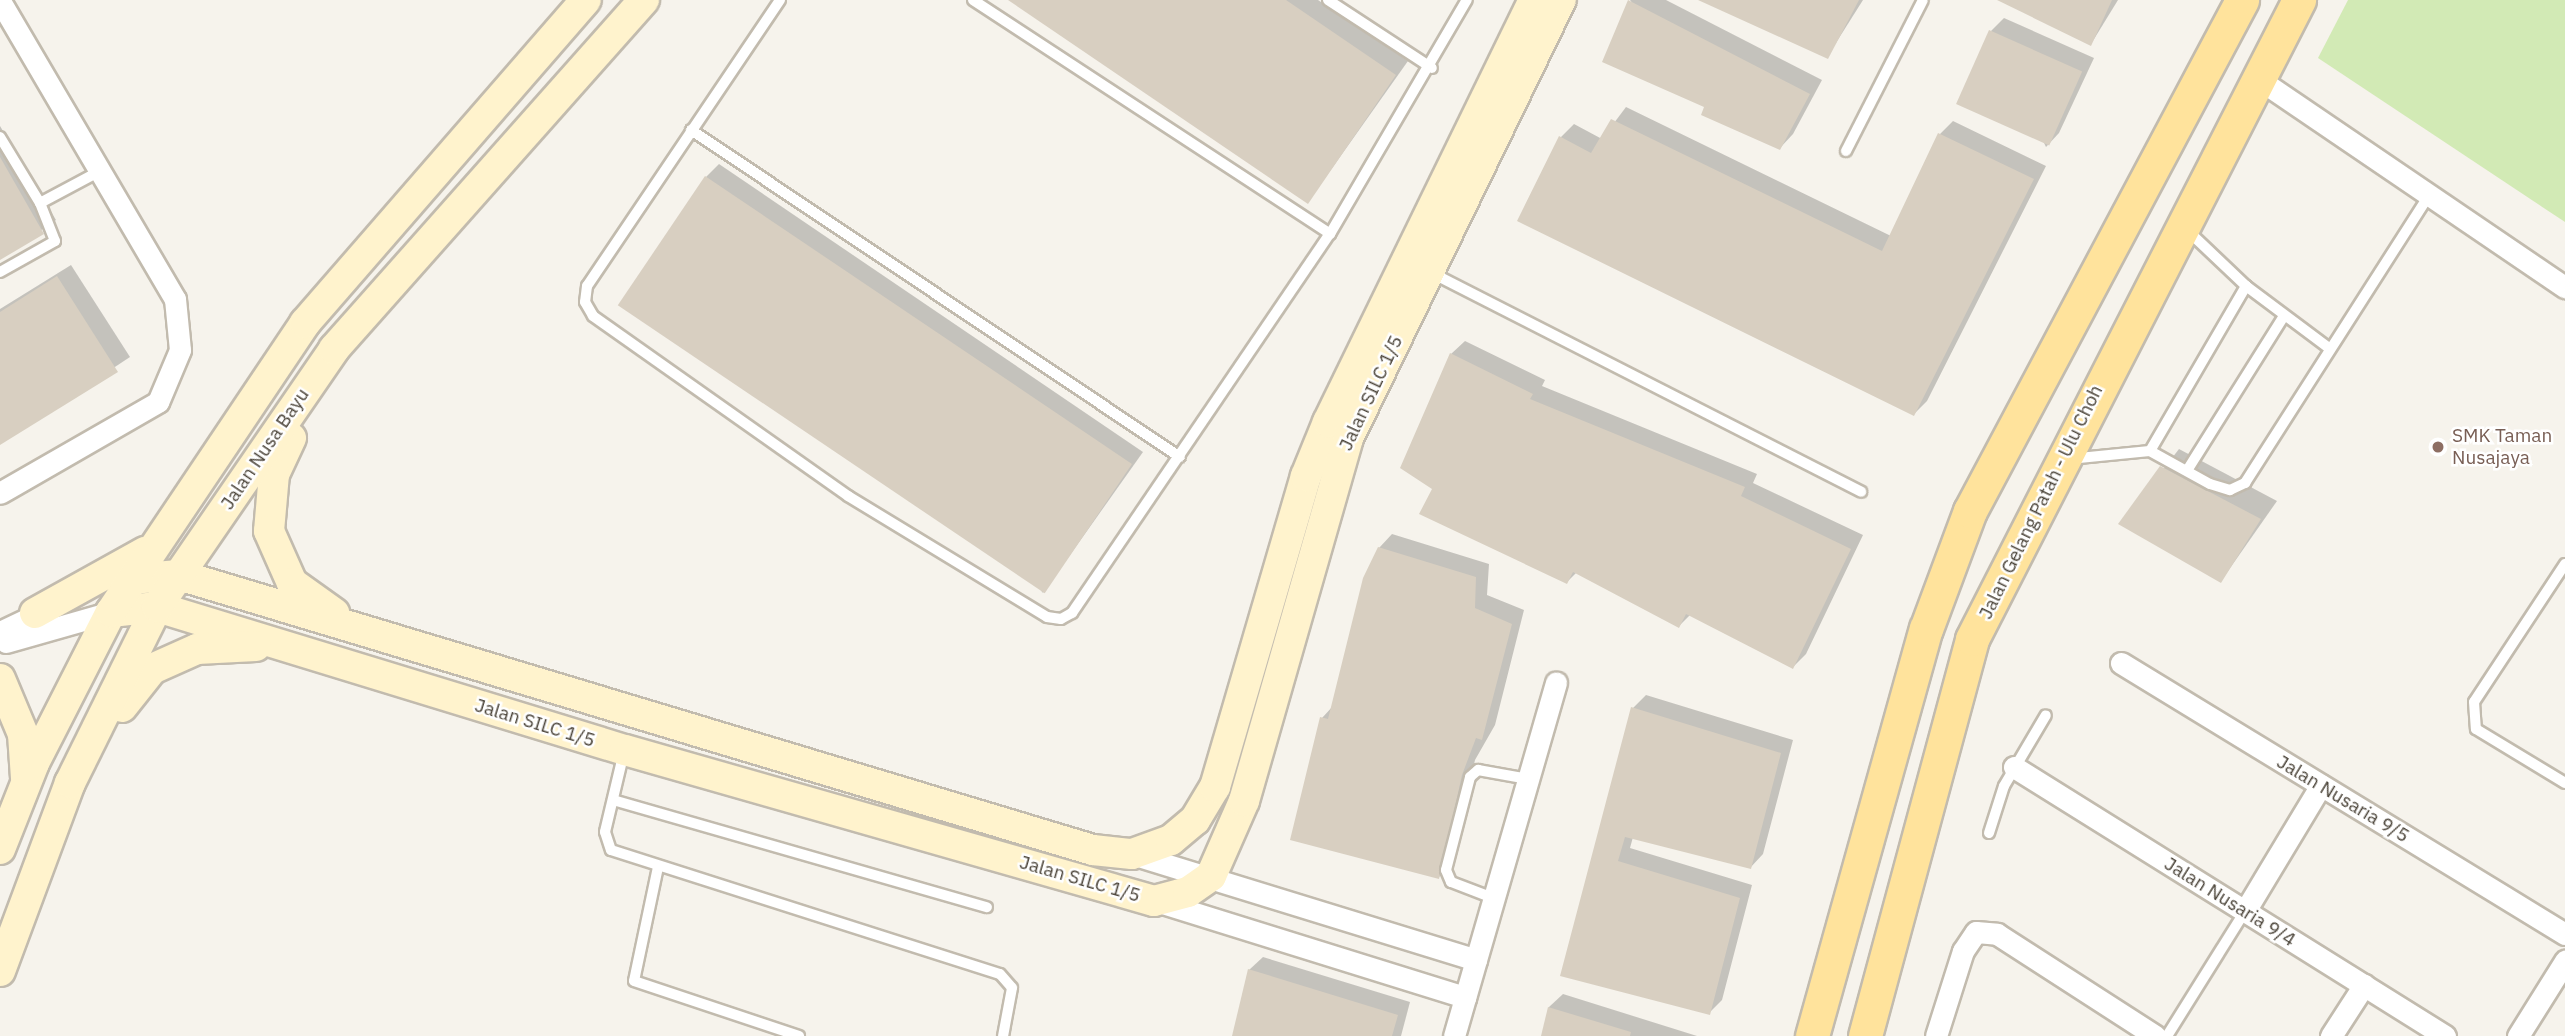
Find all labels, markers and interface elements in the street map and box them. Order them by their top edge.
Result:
street label: Jalan SILC 1/5 [1334,332,1408,454]
street label: Jalan Gelang Patah - Ulu Choh [1974,381,2108,623]
street label: Jalan Nusa Bayu [216,384,314,514]
place label: SMK Taman Nusajaya [2452,425,2552,469]
marker: SMK Taman Nusajaya [2430,439,2446,455]
street label: Jalan SILC 1/5 [472,694,598,752]
street label: Jalan Nusaria 9/5 [2273,750,2413,848]
street label: Jalan SILC 1/5 [1017,851,1143,907]
street label: Jalan Nusaria 9/4 [2160,852,2300,952]

